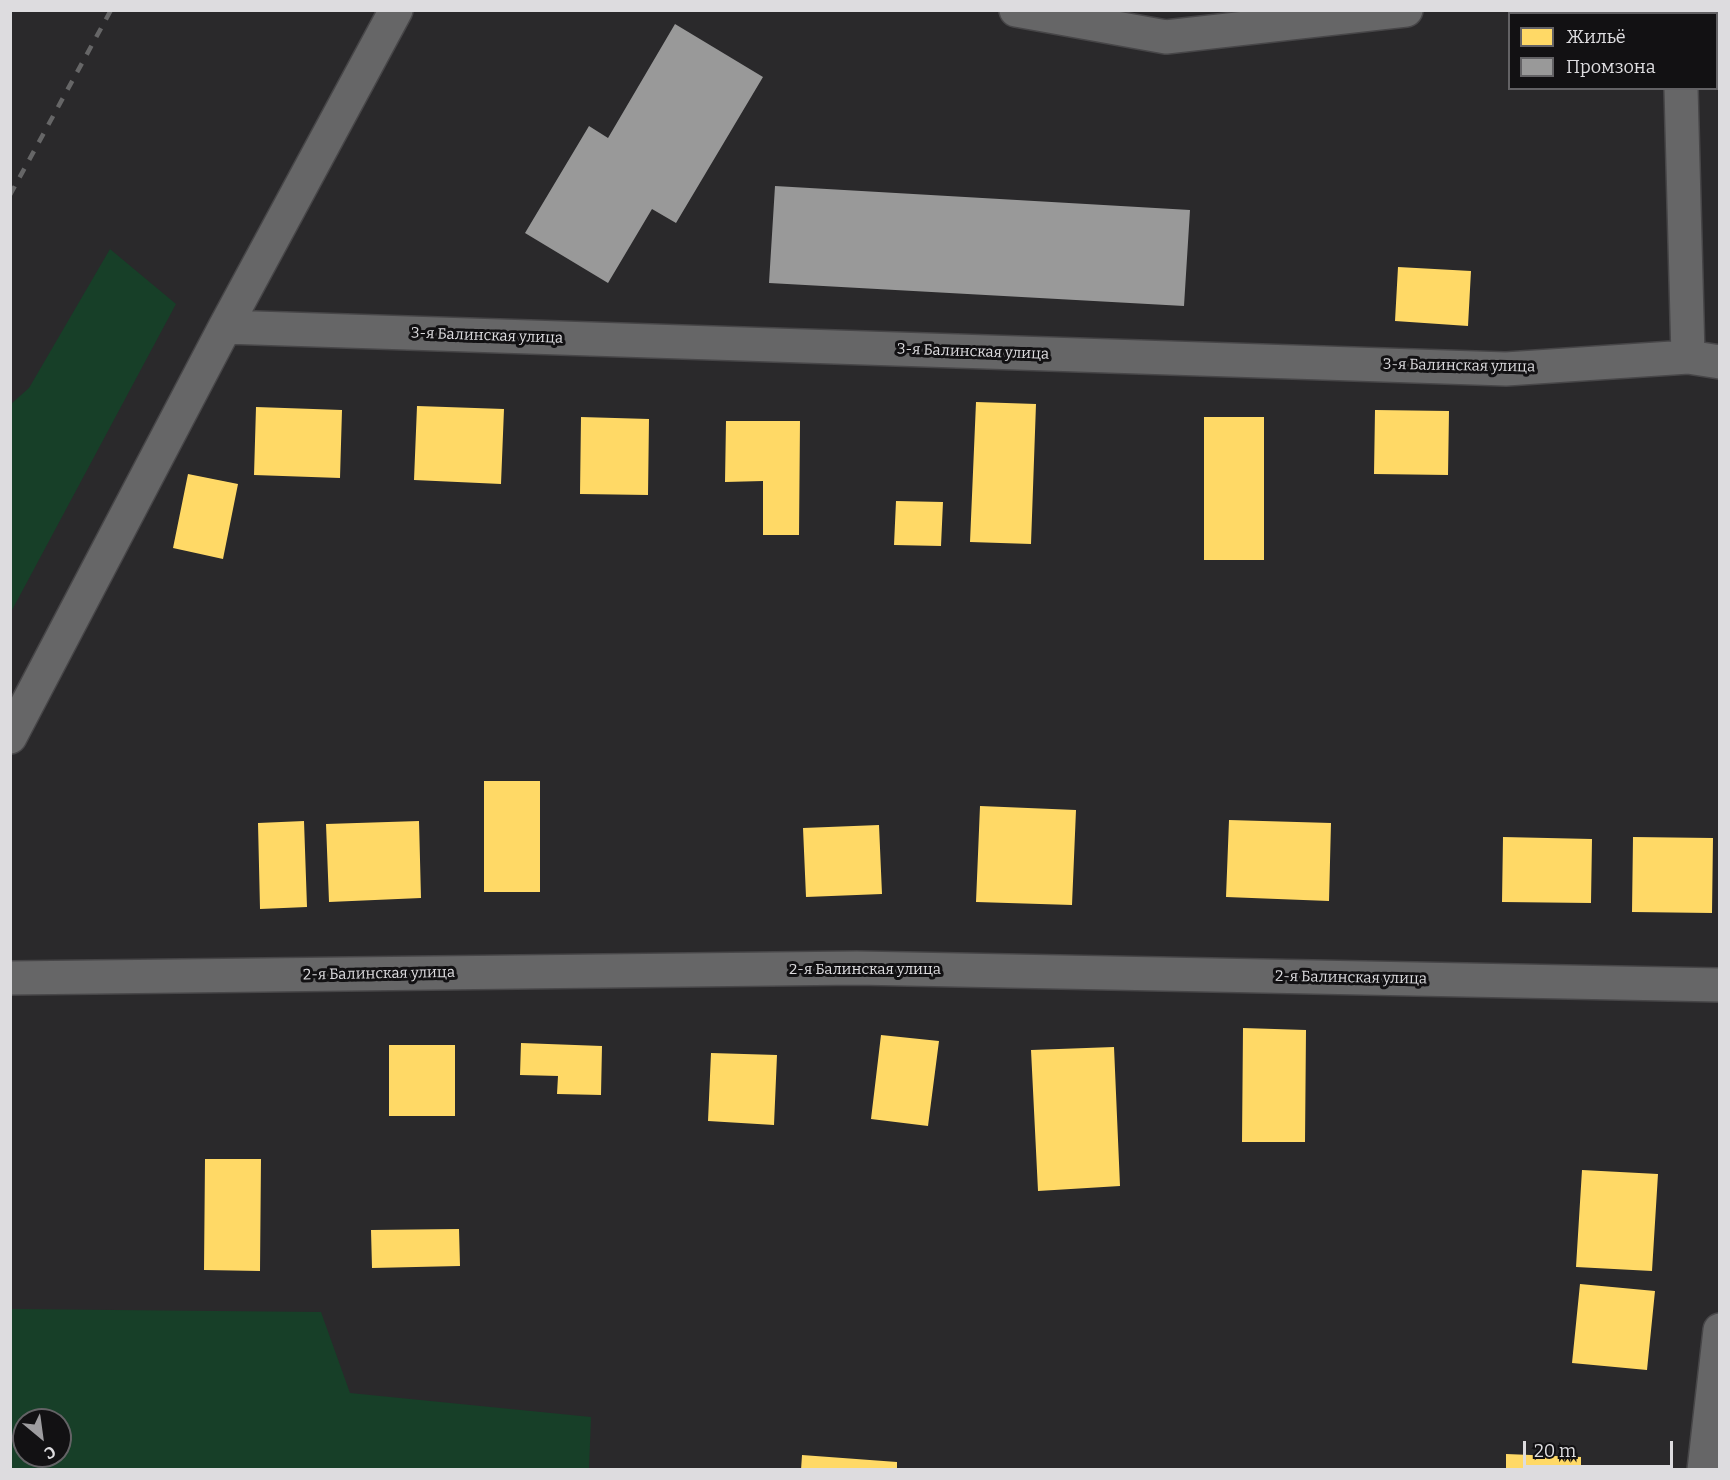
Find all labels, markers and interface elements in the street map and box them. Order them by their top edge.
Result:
legend [1508,12,1718,90]
text: Жильё [1566,26,1626,48]
text: Промзона [1566,56,1656,78]
street label: 3-я Балинская улица [410,324,564,348]
street label: 3-я Балинская улица [896,340,1050,364]
street label: 3-я Балинская улица [1383,356,1535,376]
street label: 2-я Балинская улица [789,961,941,979]
street label: 2-я Балинская улица [303,964,455,984]
street label: 2-я Балинская улица [1275,968,1427,988]
north arrow [12,1408,72,1468]
scale bar [1526,1429,1676,1467]
text: 20 m [1534,1440,1576,1462]
text: С [41,1442,59,1463]

